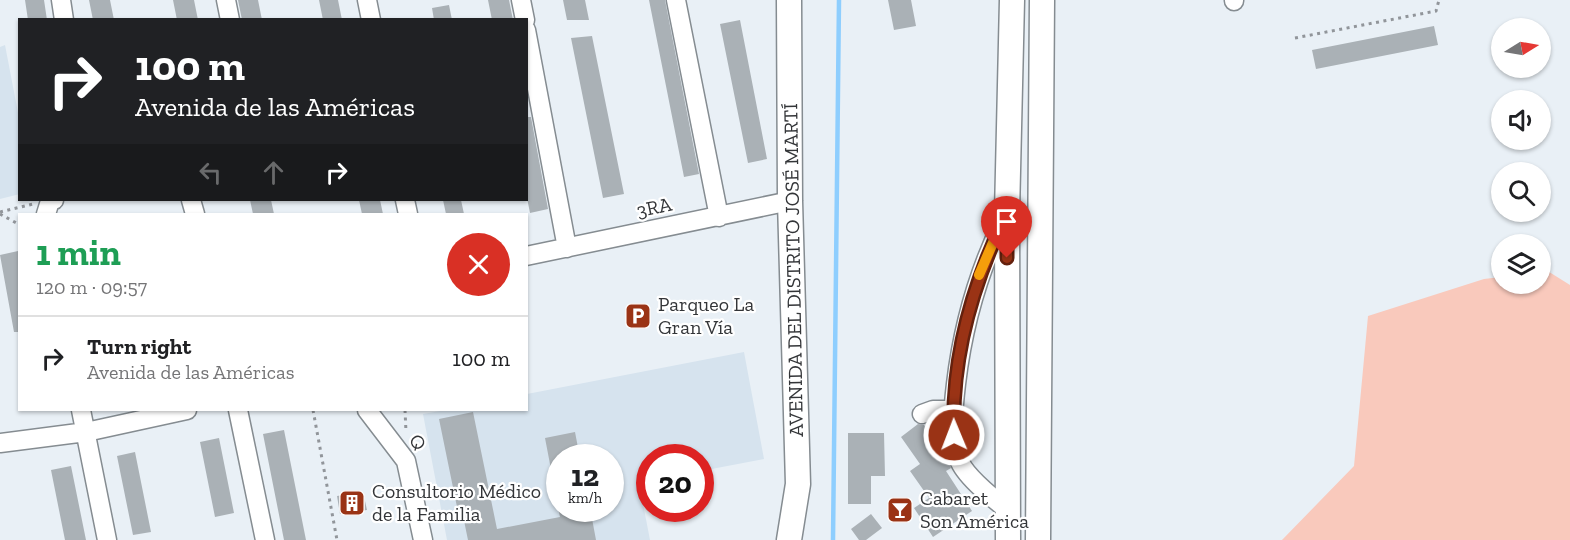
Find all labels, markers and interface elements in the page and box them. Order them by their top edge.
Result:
north arrow [1491,18,1551,78]
map controls [1491,18,1551,294]
text: 100 m [135,40,245,91]
icon: right [36,42,114,120]
button: sound [1491,90,1551,150]
text: Avenida de las Américas [135,91,415,123]
street label: AVENIDA DEL DISTRITO JOSÉ MARTÍ [778,103,808,437]
icon: left [194,156,227,189]
icon: ahead [257,156,290,189]
icon: right [320,156,353,189]
button: search [1491,162,1551,222]
street label: 3RA [634,191,675,222]
pin [981,196,1032,258]
icon: arrive [990,205,1023,238]
text: 1 min [36,231,121,274]
button: close [447,233,510,296]
button: layers [1491,234,1551,294]
text: 120 m · 09:57 [36,275,147,299]
place label: Parqueo La Gran Vía [658,292,754,339]
parking icon: Parqueo La Gran Vía [623,301,653,331]
text: Turn right [87,333,191,360]
icon: right [36,342,69,375]
text: 100 m [452,345,510,372]
text: Avenida de las Américas [87,360,294,384]
position arrow [922,403,986,467]
street label: Q [404,429,432,455]
speed limit sign: 20 [636,444,714,522]
text: 12 [571,458,599,494]
place label: Consultorio Médico de la Familia [372,479,541,526]
place label: Cabaret Son América [920,486,1029,533]
building icon: Consultorio Médico de la Familia [337,488,367,518]
text: km/h [568,489,602,507]
bar icon: Cabaret Son América [885,495,915,525]

